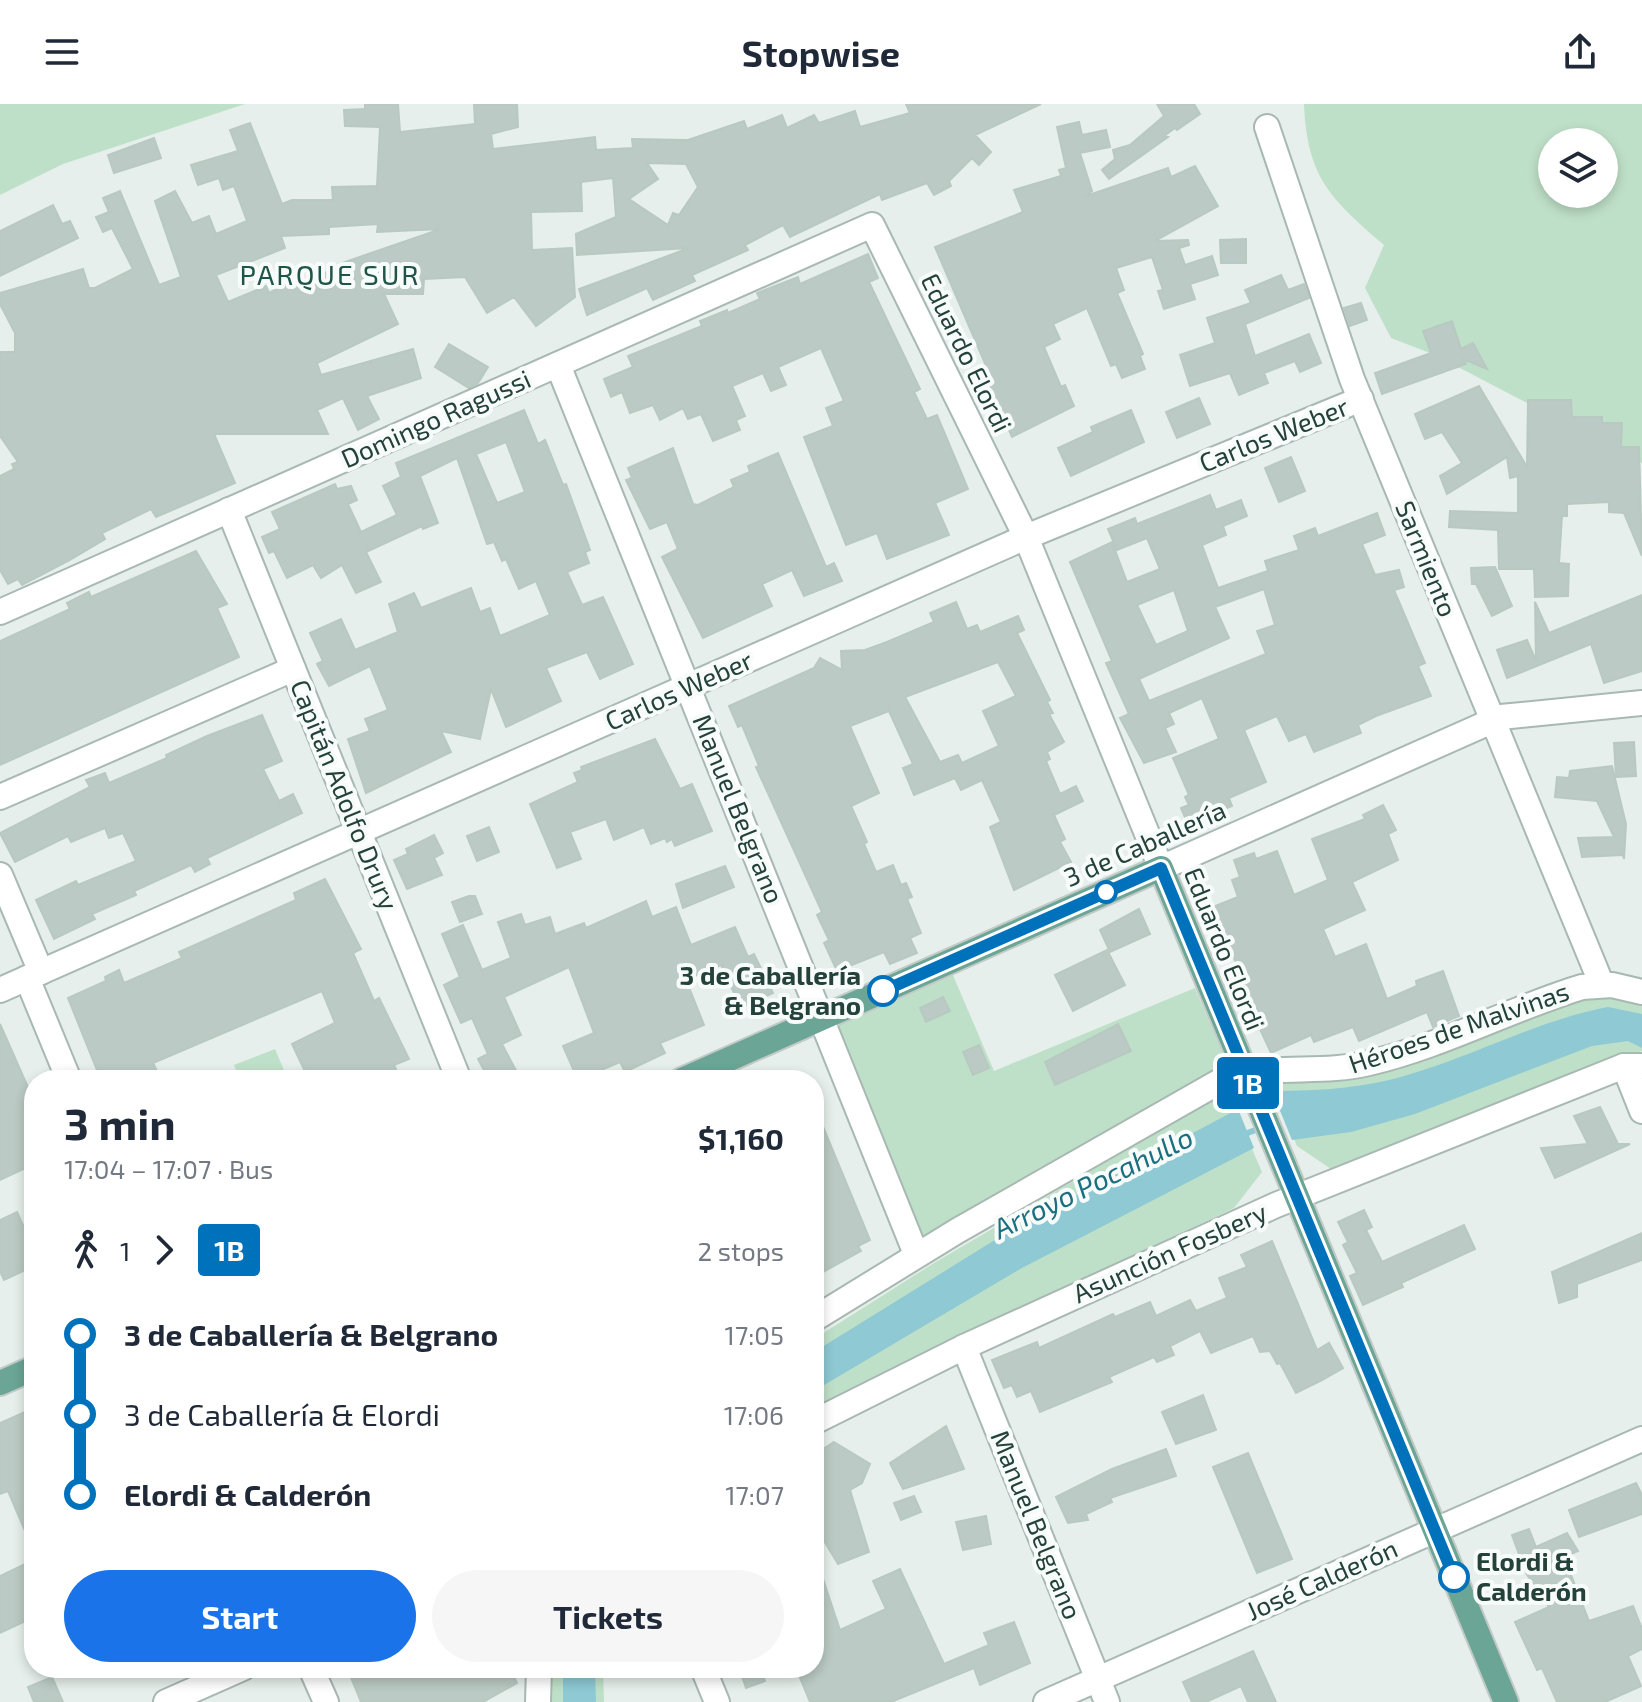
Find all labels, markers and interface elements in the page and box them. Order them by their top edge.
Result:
icon: menu [40,30,84,74]
icon: share [1558,30,1602,74]
text: Stopwise [742,31,900,74]
map controls [1538,128,1618,208]
button: layers [1538,128,1618,208]
district label: PARQUE SUR [239,257,421,291]
street label: Eduardo Elordi [916,268,1019,437]
street label: Domingo Ragussi [336,362,535,473]
street label: Carlos Weber [1194,390,1353,478]
street label: Sarmiento [1390,496,1465,621]
street label: Carlos Weber [600,643,757,736]
street label: Capitán Adolfo Drury [285,675,406,914]
street label: Manuel Belgrano [687,710,791,907]
street label: 3 de Caballería [1059,793,1230,892]
street label: Eduardo Elordi [1179,863,1272,1034]
unlabelled marker [1095,881,1117,903]
place label: 3 de Caballería & Belgrano [680,959,861,1020]
street label: Héroes de Malvinas [1344,974,1573,1079]
marker: 3 de Caballería & Belgrano [868,976,898,1006]
line badge: 1B [1212,1057,1284,1109]
text: 1B [1233,1066,1263,1100]
text: 3 min [64,1096,176,1149]
water label: Arroyo Pocahullo [986,1119,1198,1246]
text: $1,160 [698,1120,784,1156]
text: 17:04 – 17:07 · Bus [64,1153,273,1184]
street label: Asunción Fosbery [1068,1195,1271,1308]
icon: walk [64,1228,108,1272]
icon: forward [142,1228,186,1272]
text: 1B [214,1233,244,1267]
text: 1 [120,1235,130,1266]
text: 2 stops [697,1235,784,1266]
text: 3 de Caballería & Belgrano [124,1316,498,1352]
text: 17:05 [725,1319,784,1350]
text: 3 de Caballería & Elordi [124,1396,440,1432]
text: 17:06 [724,1399,784,1430]
street label: Manuel Belgrano [985,1426,1089,1623]
text: Elordi & Calderón [124,1476,371,1512]
text: 17:07 [725,1479,784,1510]
street label: José Calderón [1241,1531,1402,1626]
place label: Elordi & Calderón [1476,1545,1587,1606]
marker: Elordi & Calderón [1439,1562,1469,1592]
button: Start [64,1570,416,1662]
button: Tickets [432,1570,784,1662]

